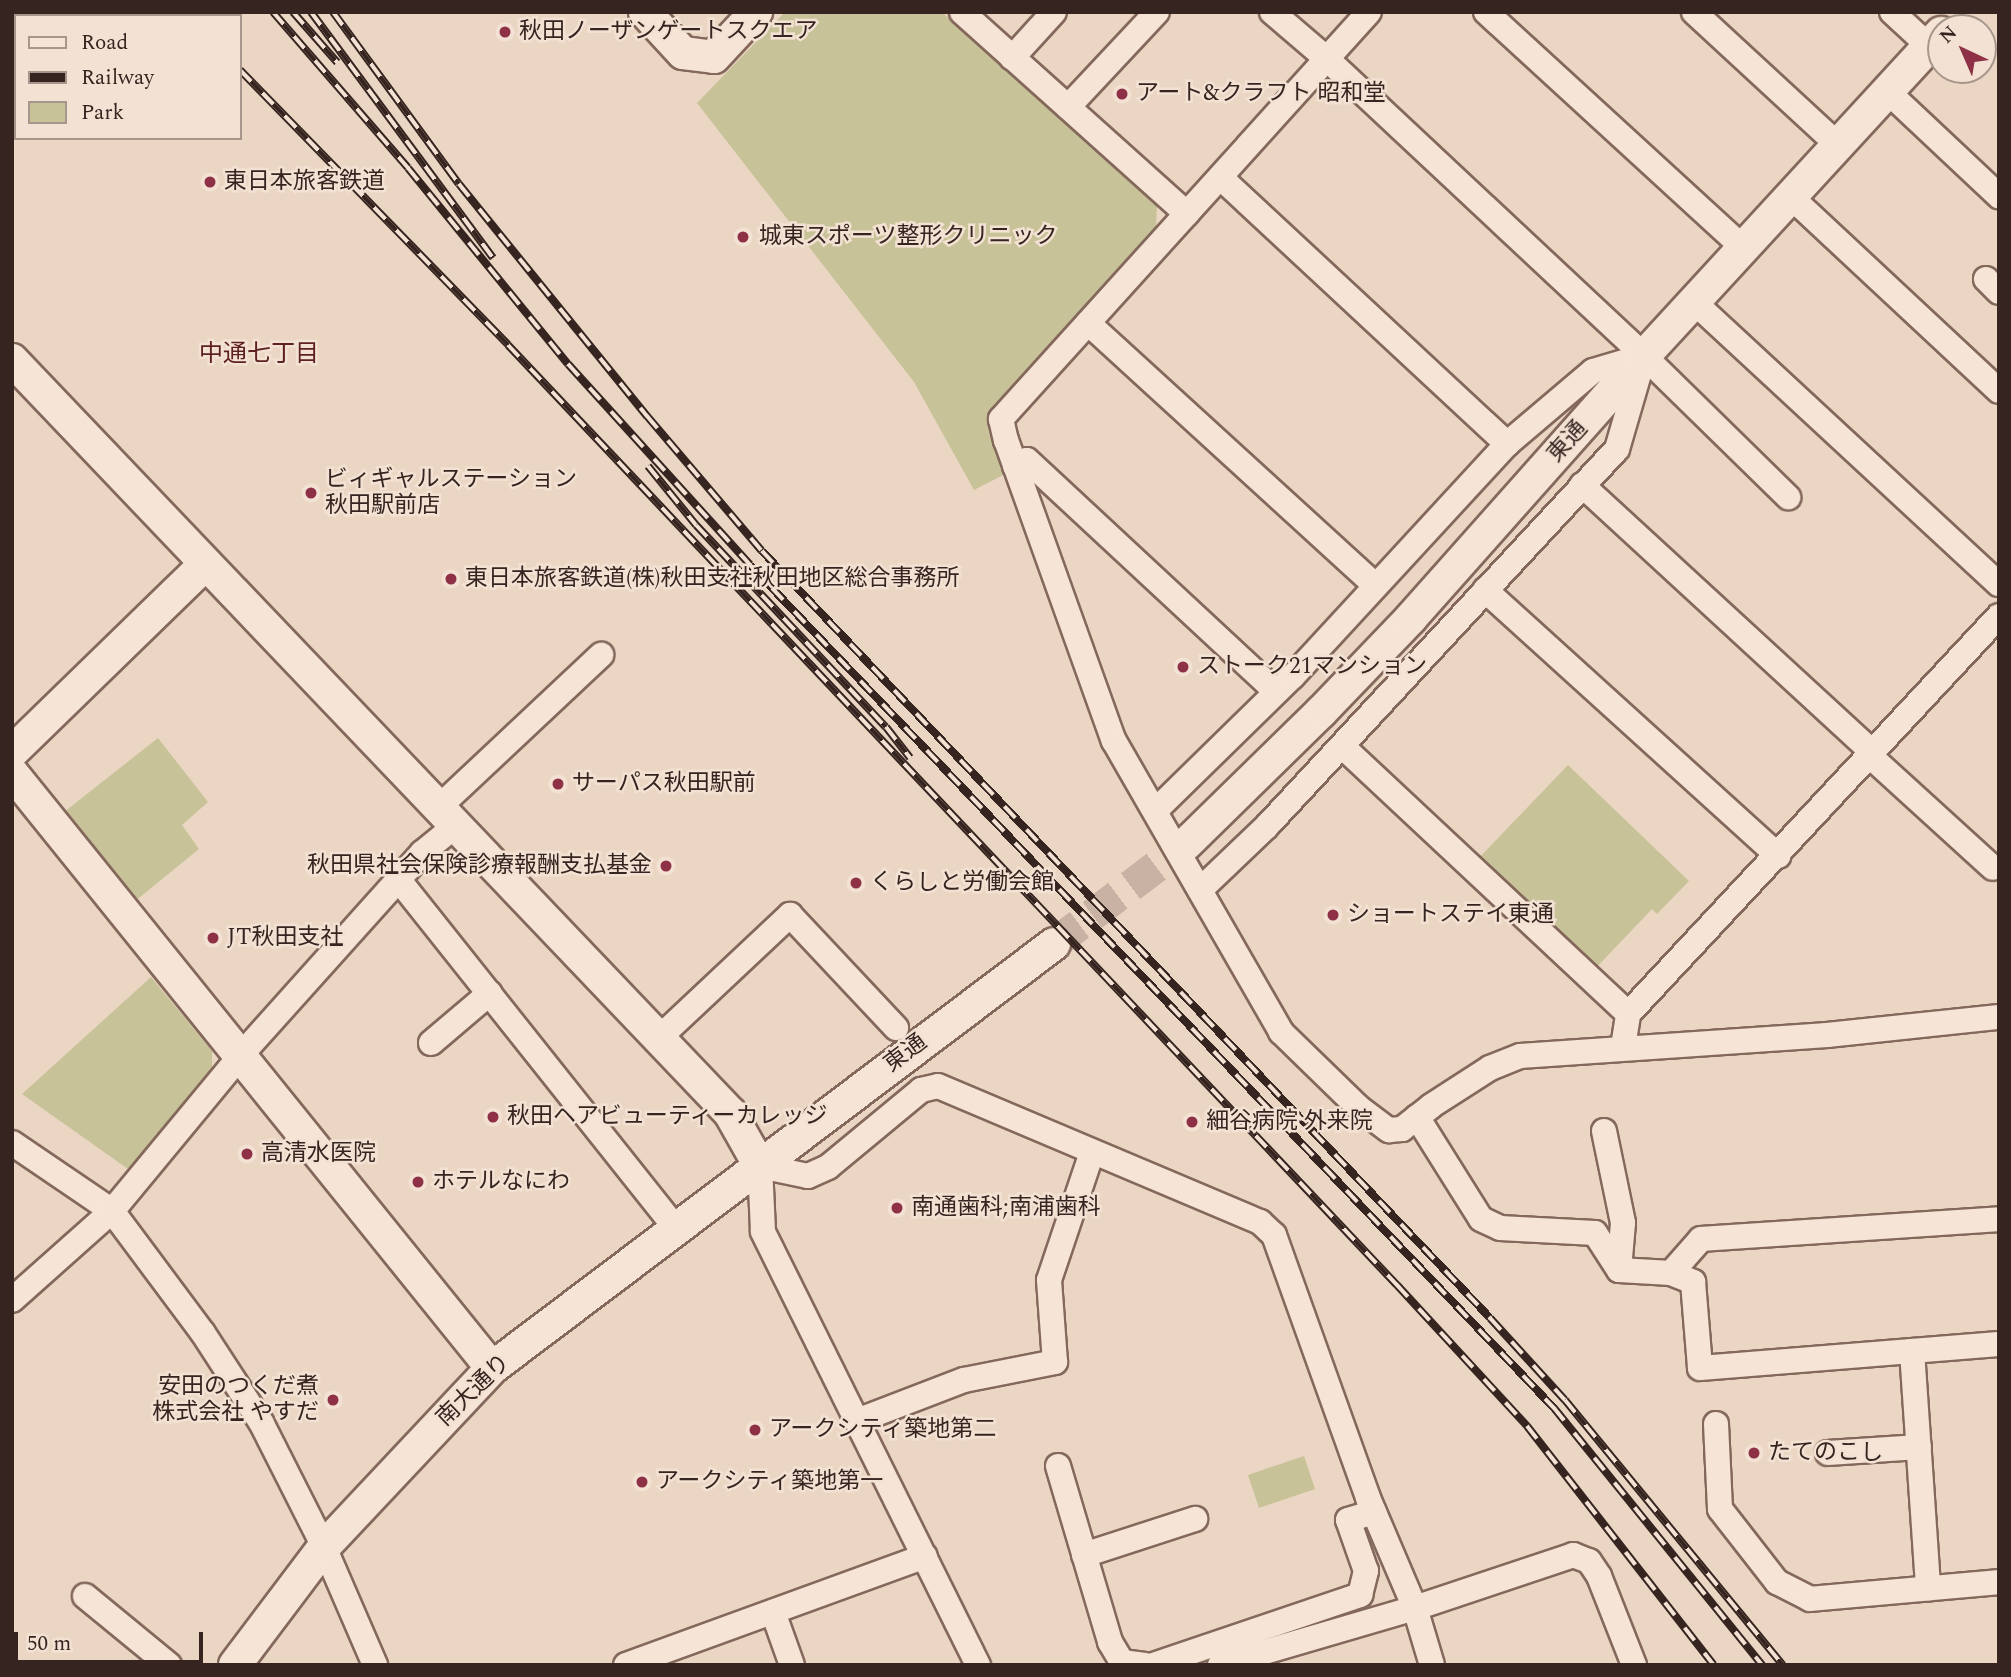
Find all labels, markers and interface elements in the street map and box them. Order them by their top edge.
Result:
legend [14,14,242,140]
north arrow [1927,14,1997,84]
place label: 秋田ノーザンゲートスクエア [519,18,818,46]
text: N [1933,19,1964,51]
marker: 秋田ノーザンゲートスクエア [497,24,513,40]
text: Road [81,27,128,59]
text: Railway [81,62,154,94]
place label: アート&クラフト 昭和堂 [1136,80,1386,108]
marker: アート&クラフト 昭和堂 [1114,86,1130,102]
text: Park [81,97,124,129]
place label: 東日本旅客鉄道 [224,168,385,196]
marker: 東日本旅客鉄道 [202,174,218,190]
place label: 城東スポーツ整形クリニック [759,223,1058,251]
marker: 城東スポーツ整形クリニック [733,227,753,247]
district label: 中通七丁目 [199,341,319,369]
street label: 東通 [1542,416,1594,468]
place label: ビィギャルステーション 秋田駅前店 [325,466,578,520]
marker: ビィギャルステーション 秋田駅前店 [303,485,319,501]
place label: 東日本旅客鉄道(株)秋田支社秋田地区総合事務所 [465,565,959,593]
marker: 東日本旅客鉄道(株)秋田支社秋田地区総合事務所 [443,571,459,587]
place label: ストーク21マンション [1197,653,1427,681]
marker: ストーク21マンション [1175,659,1191,675]
place label: サーパス秋田駅前 [572,770,756,798]
marker: サーパス秋田駅前 [550,776,566,792]
place label: 秋田県社会保険診療報酬支払基金 [307,852,652,880]
marker: 秋田県社会保険診療報酬支払基金 [658,858,674,874]
place label: くらしと労働会館 [870,869,1054,897]
marker: くらしと労働会館 [848,875,864,891]
place label: ショートステイ東通 [1347,901,1554,929]
marker: ショートステイ東通 [1325,907,1341,923]
place label: JT秋田支社 [227,924,343,952]
marker: JT秋田支社 [205,930,221,946]
street label: 東通 [879,1029,933,1079]
place label: 秋田ヘアビューティーカレッジ [507,1103,829,1131]
place label: 細谷病院 外来院 [1206,1108,1373,1136]
marker: 秋田ヘアビューティーカレッジ [485,1109,501,1125]
marker: 細谷病院 外来院 [1184,1114,1200,1130]
place label: 高清水医院 [261,1140,376,1168]
marker: 高清水医院 [239,1146,255,1162]
place label: ホテルなにわ [432,1168,570,1196]
marker: ホテルなにわ [410,1174,426,1190]
place label: 南通歯科;南浦歯科 [911,1194,1101,1222]
marker: 南通歯科;南浦歯科 [889,1200,905,1216]
street label: 南大通り [431,1349,517,1433]
place label: 安田のつくだ煮 株式会社 やすだ [152,1373,319,1427]
marker: 安田のつくだ煮 株式会社 やすだ [325,1392,341,1408]
place label: アークシティ築地第二 [769,1416,998,1444]
marker: アークシティ築地第二 [747,1422,763,1438]
place label: たてのこし [1768,1439,1883,1467]
marker: たてのこし [1746,1445,1762,1461]
place label: アークシティ築地第一 [656,1468,885,1496]
marker: アークシティ築地第一 [634,1474,650,1490]
scale bar [18,1618,206,1662]
text: 50 m [27,1628,71,1660]

